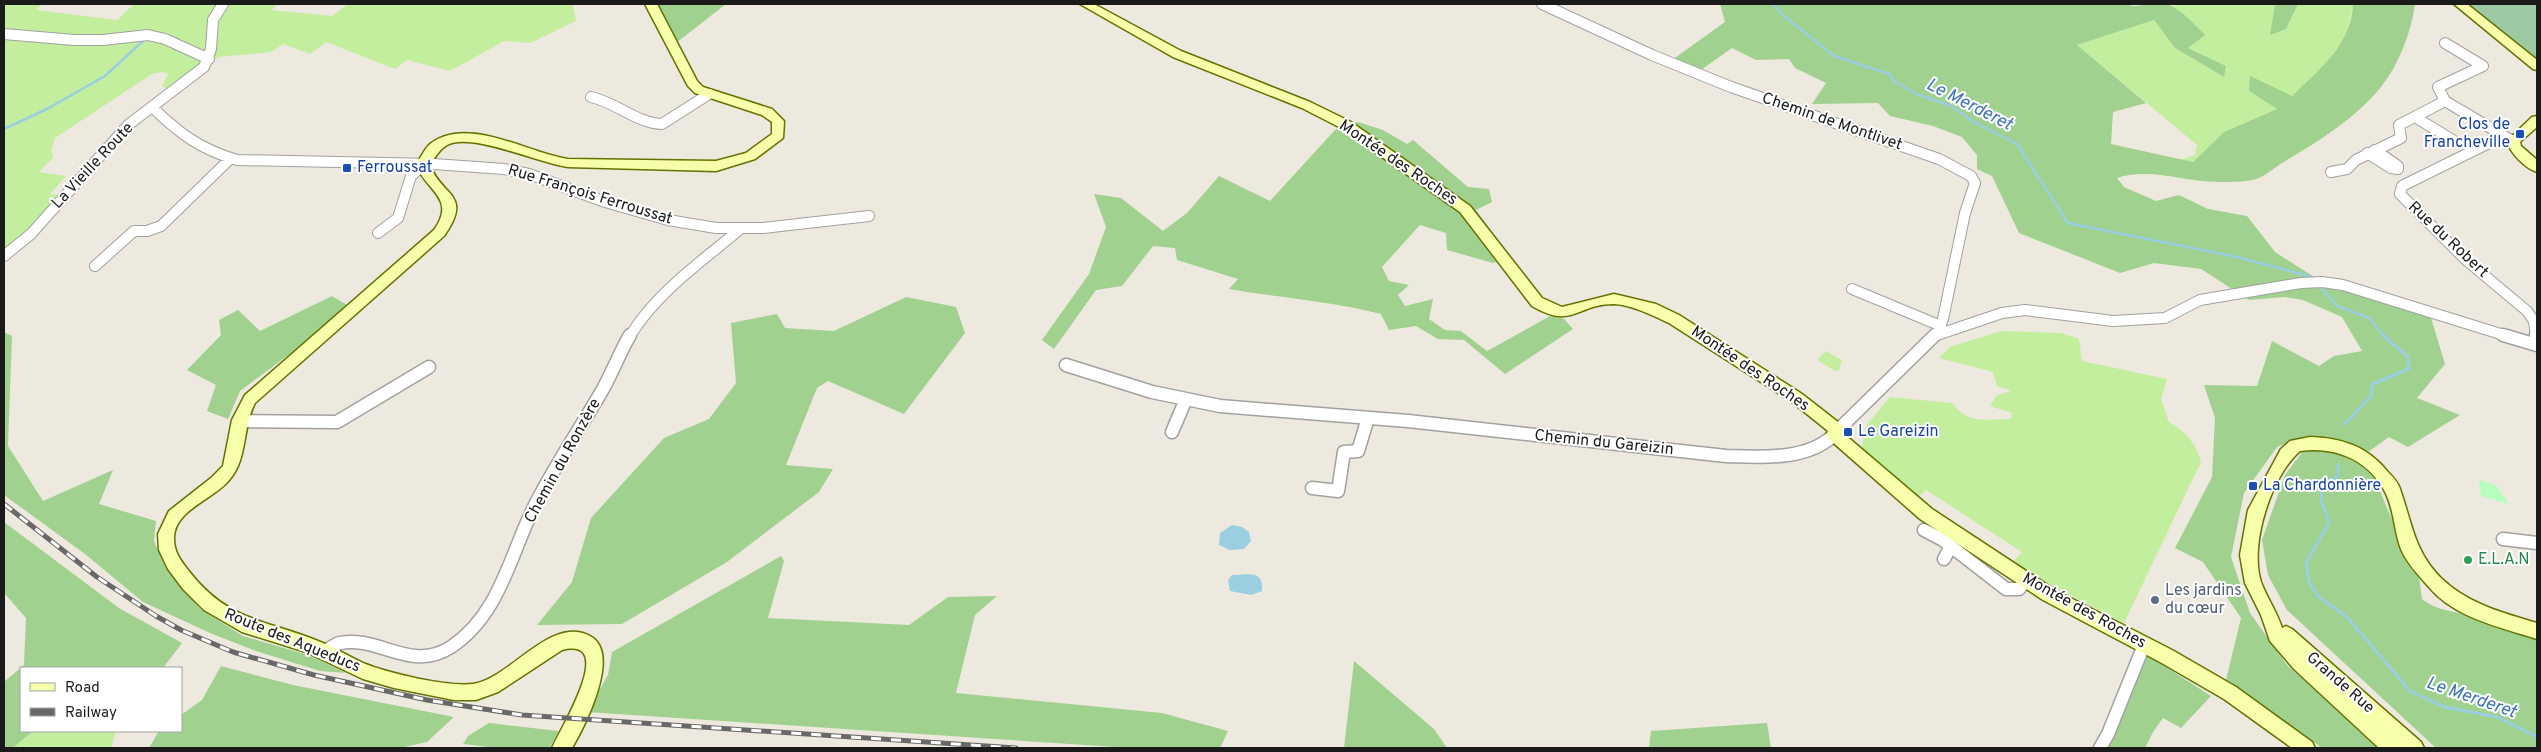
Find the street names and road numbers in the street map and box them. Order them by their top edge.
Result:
street label: Chemin de Montlivet [1759,89,1905,155]
street label: Montée des Roches [1335,116,1461,210]
street label: La Vieille Route [48,119,138,213]
street label: Rue François Ferroussat [505,160,675,230]
street label: Rue du Robert [2403,198,2493,282]
street label: Montée des Roches [1687,322,1813,416]
street label: Chemin du Ronzère [520,395,606,527]
street label: Chemin du Gareizin [1533,426,1675,460]
street label: Montée des Roches [2018,569,2150,653]
street label: Route des Aqueducs [221,605,363,677]
street label: Grande Rue [2302,648,2378,718]

